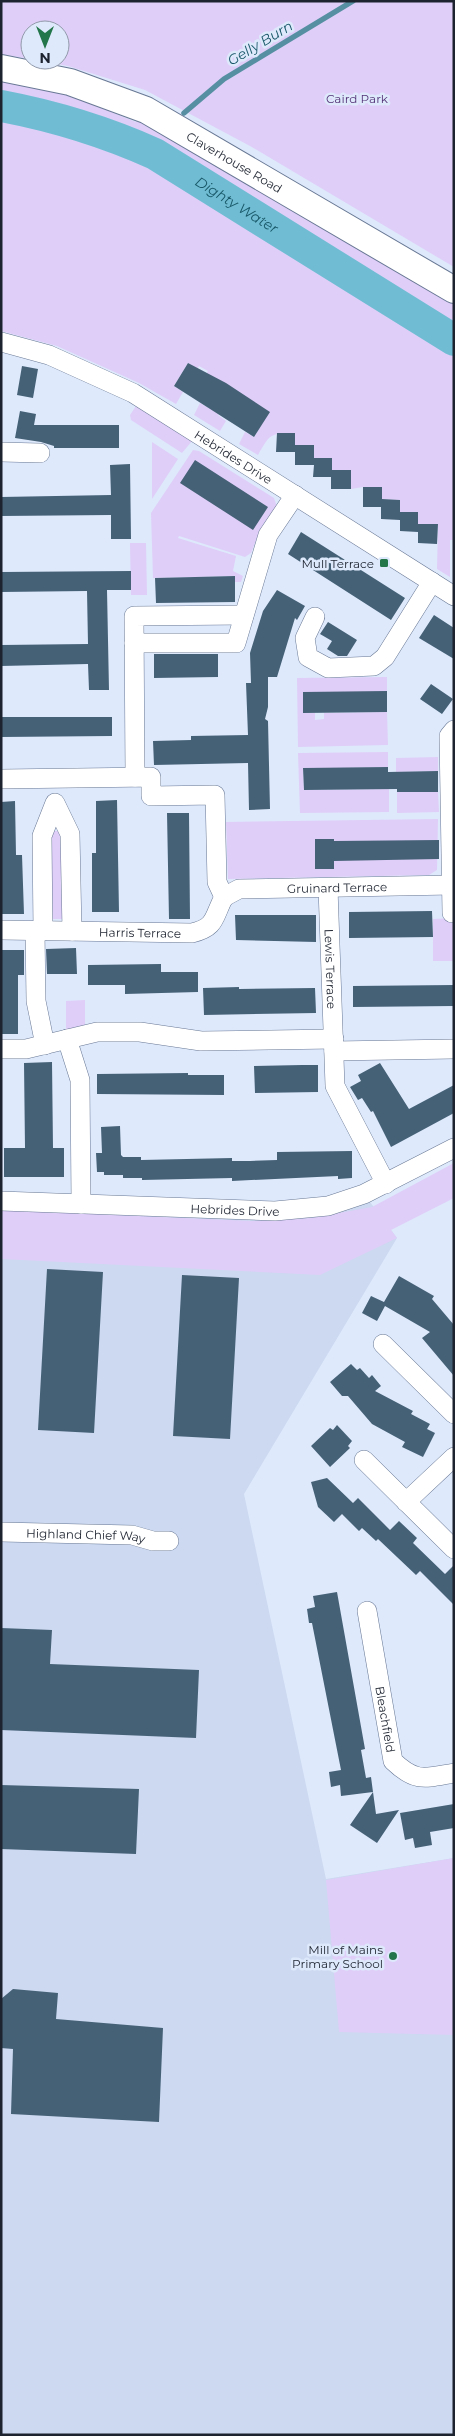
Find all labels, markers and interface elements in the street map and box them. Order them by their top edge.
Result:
water label: Gelly Burn [224,16,296,70]
north arrow [20,20,70,70]
text: N [39,49,51,67]
park label: Caird Park [326,91,389,106]
street label: Claverhouse Road [184,128,285,196]
water label: Dighty Water [192,172,282,238]
street label: Hebrides Drive [192,427,275,487]
place label: Mull Terrace [301,556,374,571]
marker: Mull Terrace [378,557,390,569]
street label: Gruinard Terrace [287,879,387,896]
street label: Harris Terrace [99,924,181,940]
street label: Lewis Terrace [322,928,340,1009]
street label: Hebrides Drive [190,1200,280,1219]
street label: Highland Chief Way [26,1525,148,1546]
street label: Bleachfield [373,1685,399,1754]
place label: Mill of Mains Primary School [292,1942,383,1971]
marker: Mill of Mains Primary School [387,1950,399,1962]

